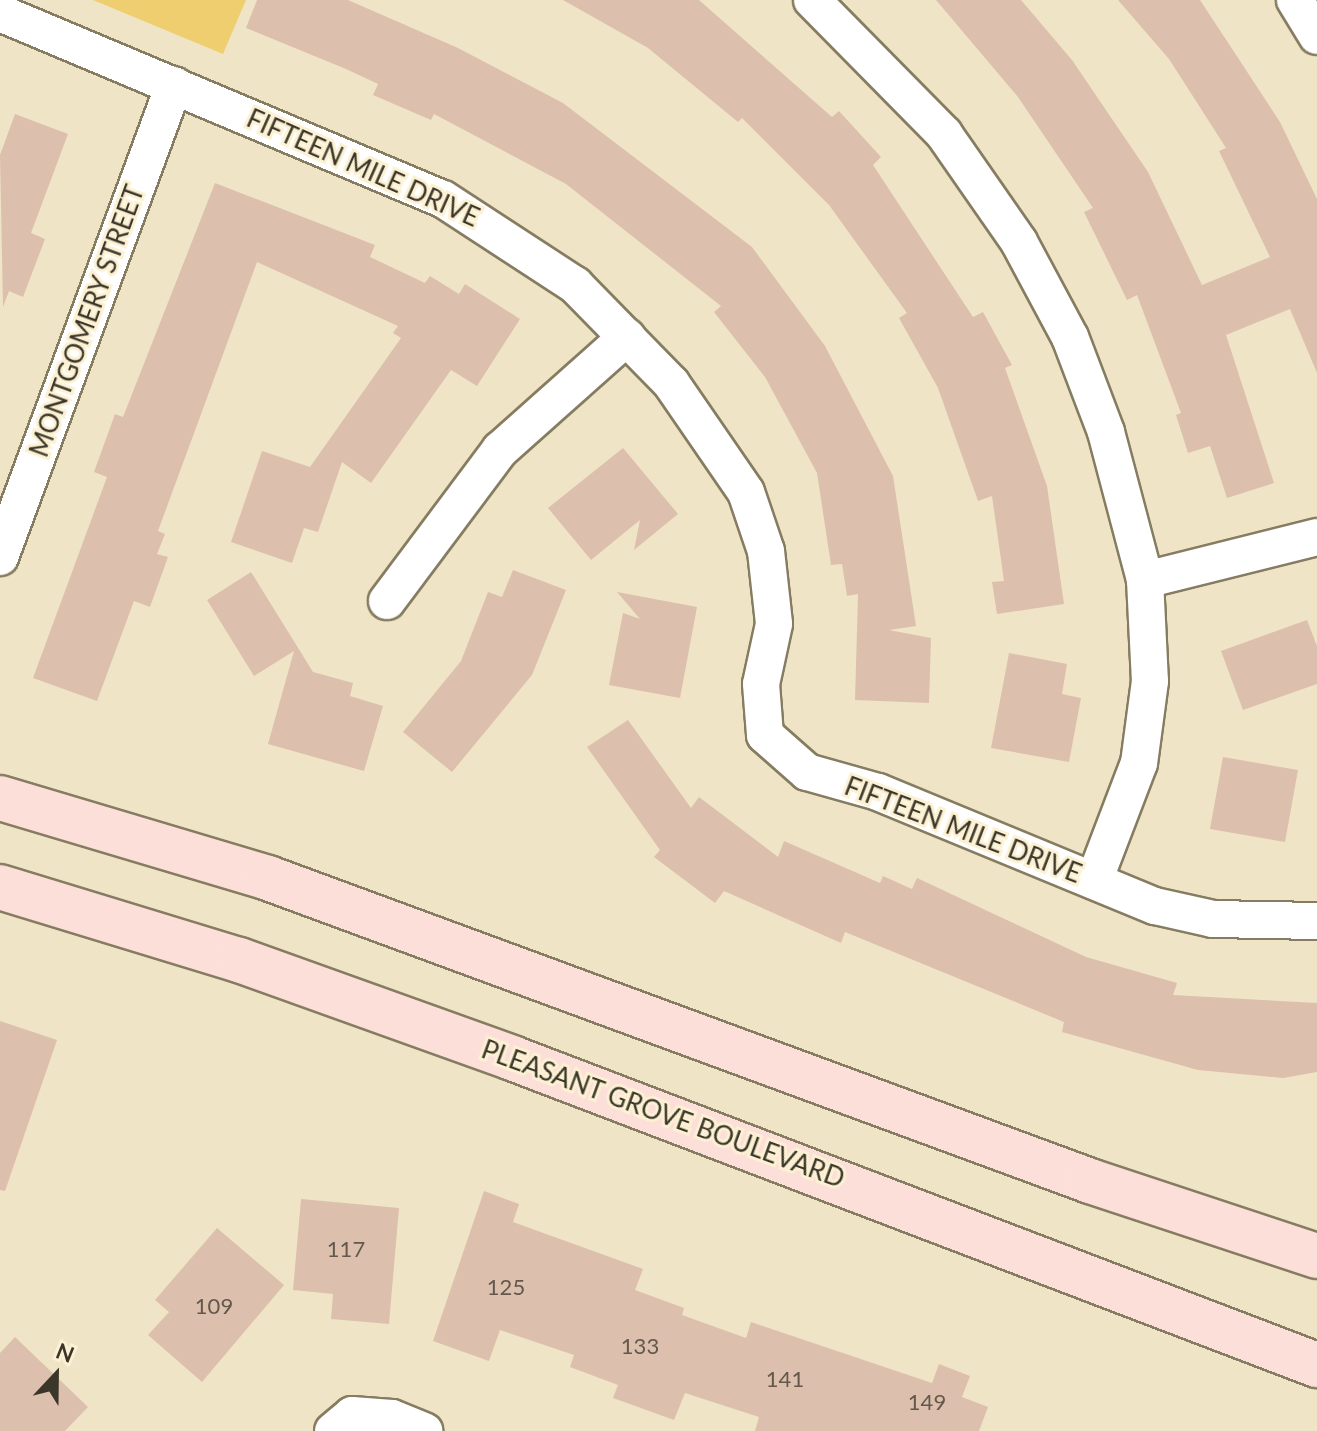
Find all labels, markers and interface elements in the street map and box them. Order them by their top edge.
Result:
street label: FIFTEEN MILE DRIVE [242,103,484,233]
street label: MONTGOMERY STREET [23,180,151,462]
street label: FIFTEEN MILE DRIVE [840,770,1086,890]
street label: PLEASANT GROVE BOULEVARD [477,1034,849,1194]
house number: 117 [327,1236,365,1262]
house number: 125 [487,1274,525,1300]
house number: 109 [195,1293,233,1319]
house number: 133 [621,1333,659,1359]
north arrow [16,1335,96,1415]
text: N [52,1337,78,1368]
house number: 141 [766,1366,804,1392]
house number: 149 [908,1389,946,1415]

